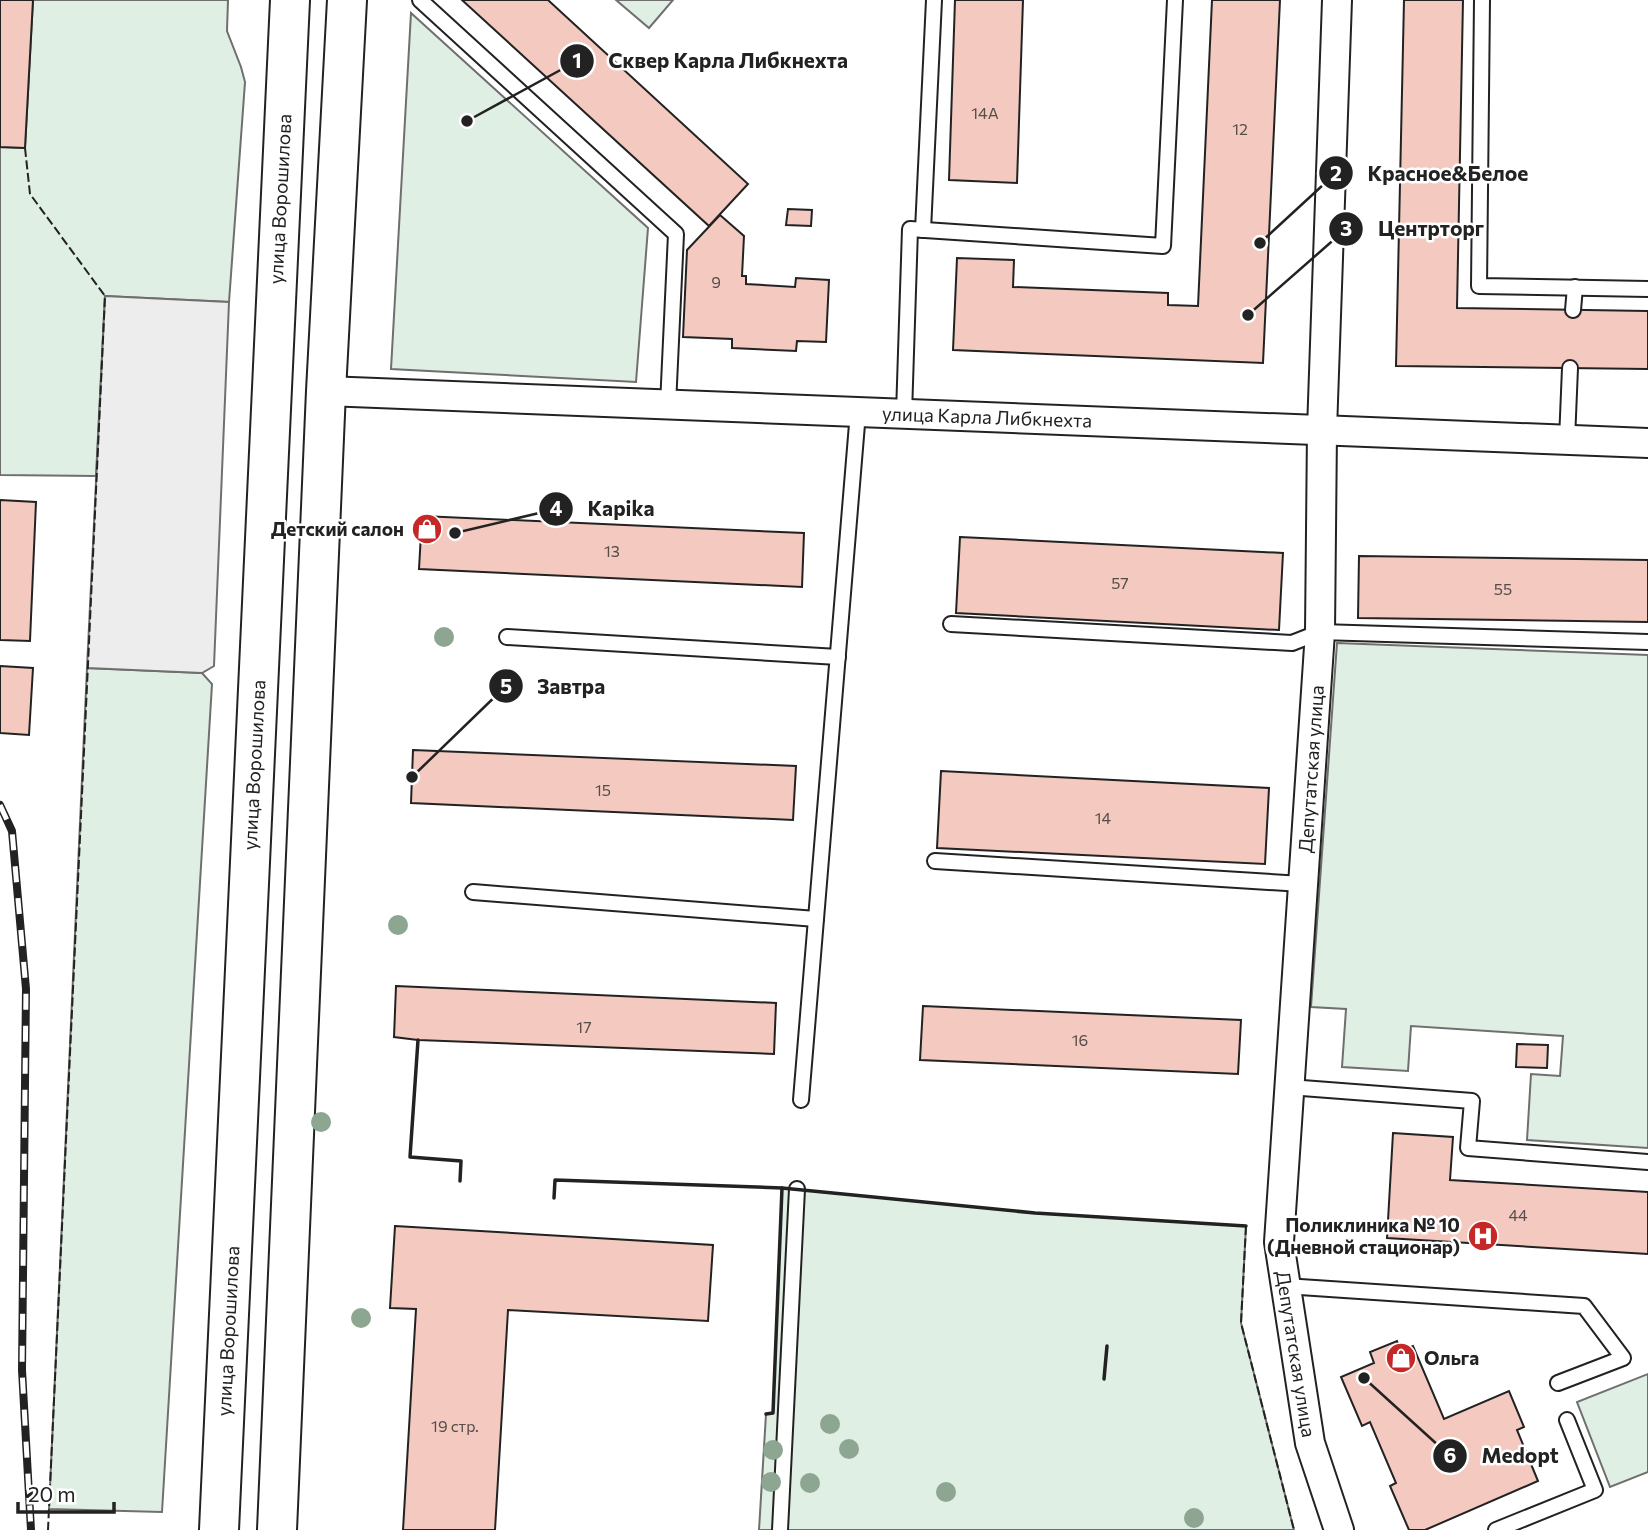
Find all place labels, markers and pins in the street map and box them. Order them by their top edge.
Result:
callout: Сквер Карла Либкнехта [559,40,862,82]
callout: Красное&Белое [1318,152,1542,194]
callout: Центрторг [1329,208,1498,250]
callout: Kapika [538,488,668,530]
shop icon: Детский салон [410,512,444,546]
place label: Детский салон [271,517,404,540]
callout: Завтра [488,665,620,707]
place label: Поликлиника № 10 (Дневной стационар) [1267,1213,1460,1258]
hospital icon: Поликлиника № 10 (Дневной стационар) [1466,1219,1500,1253]
shop icon: Ольга [1384,1341,1418,1375]
place label: Ольга [1424,1346,1479,1369]
callout: Medopt [1433,1435,1573,1477]

